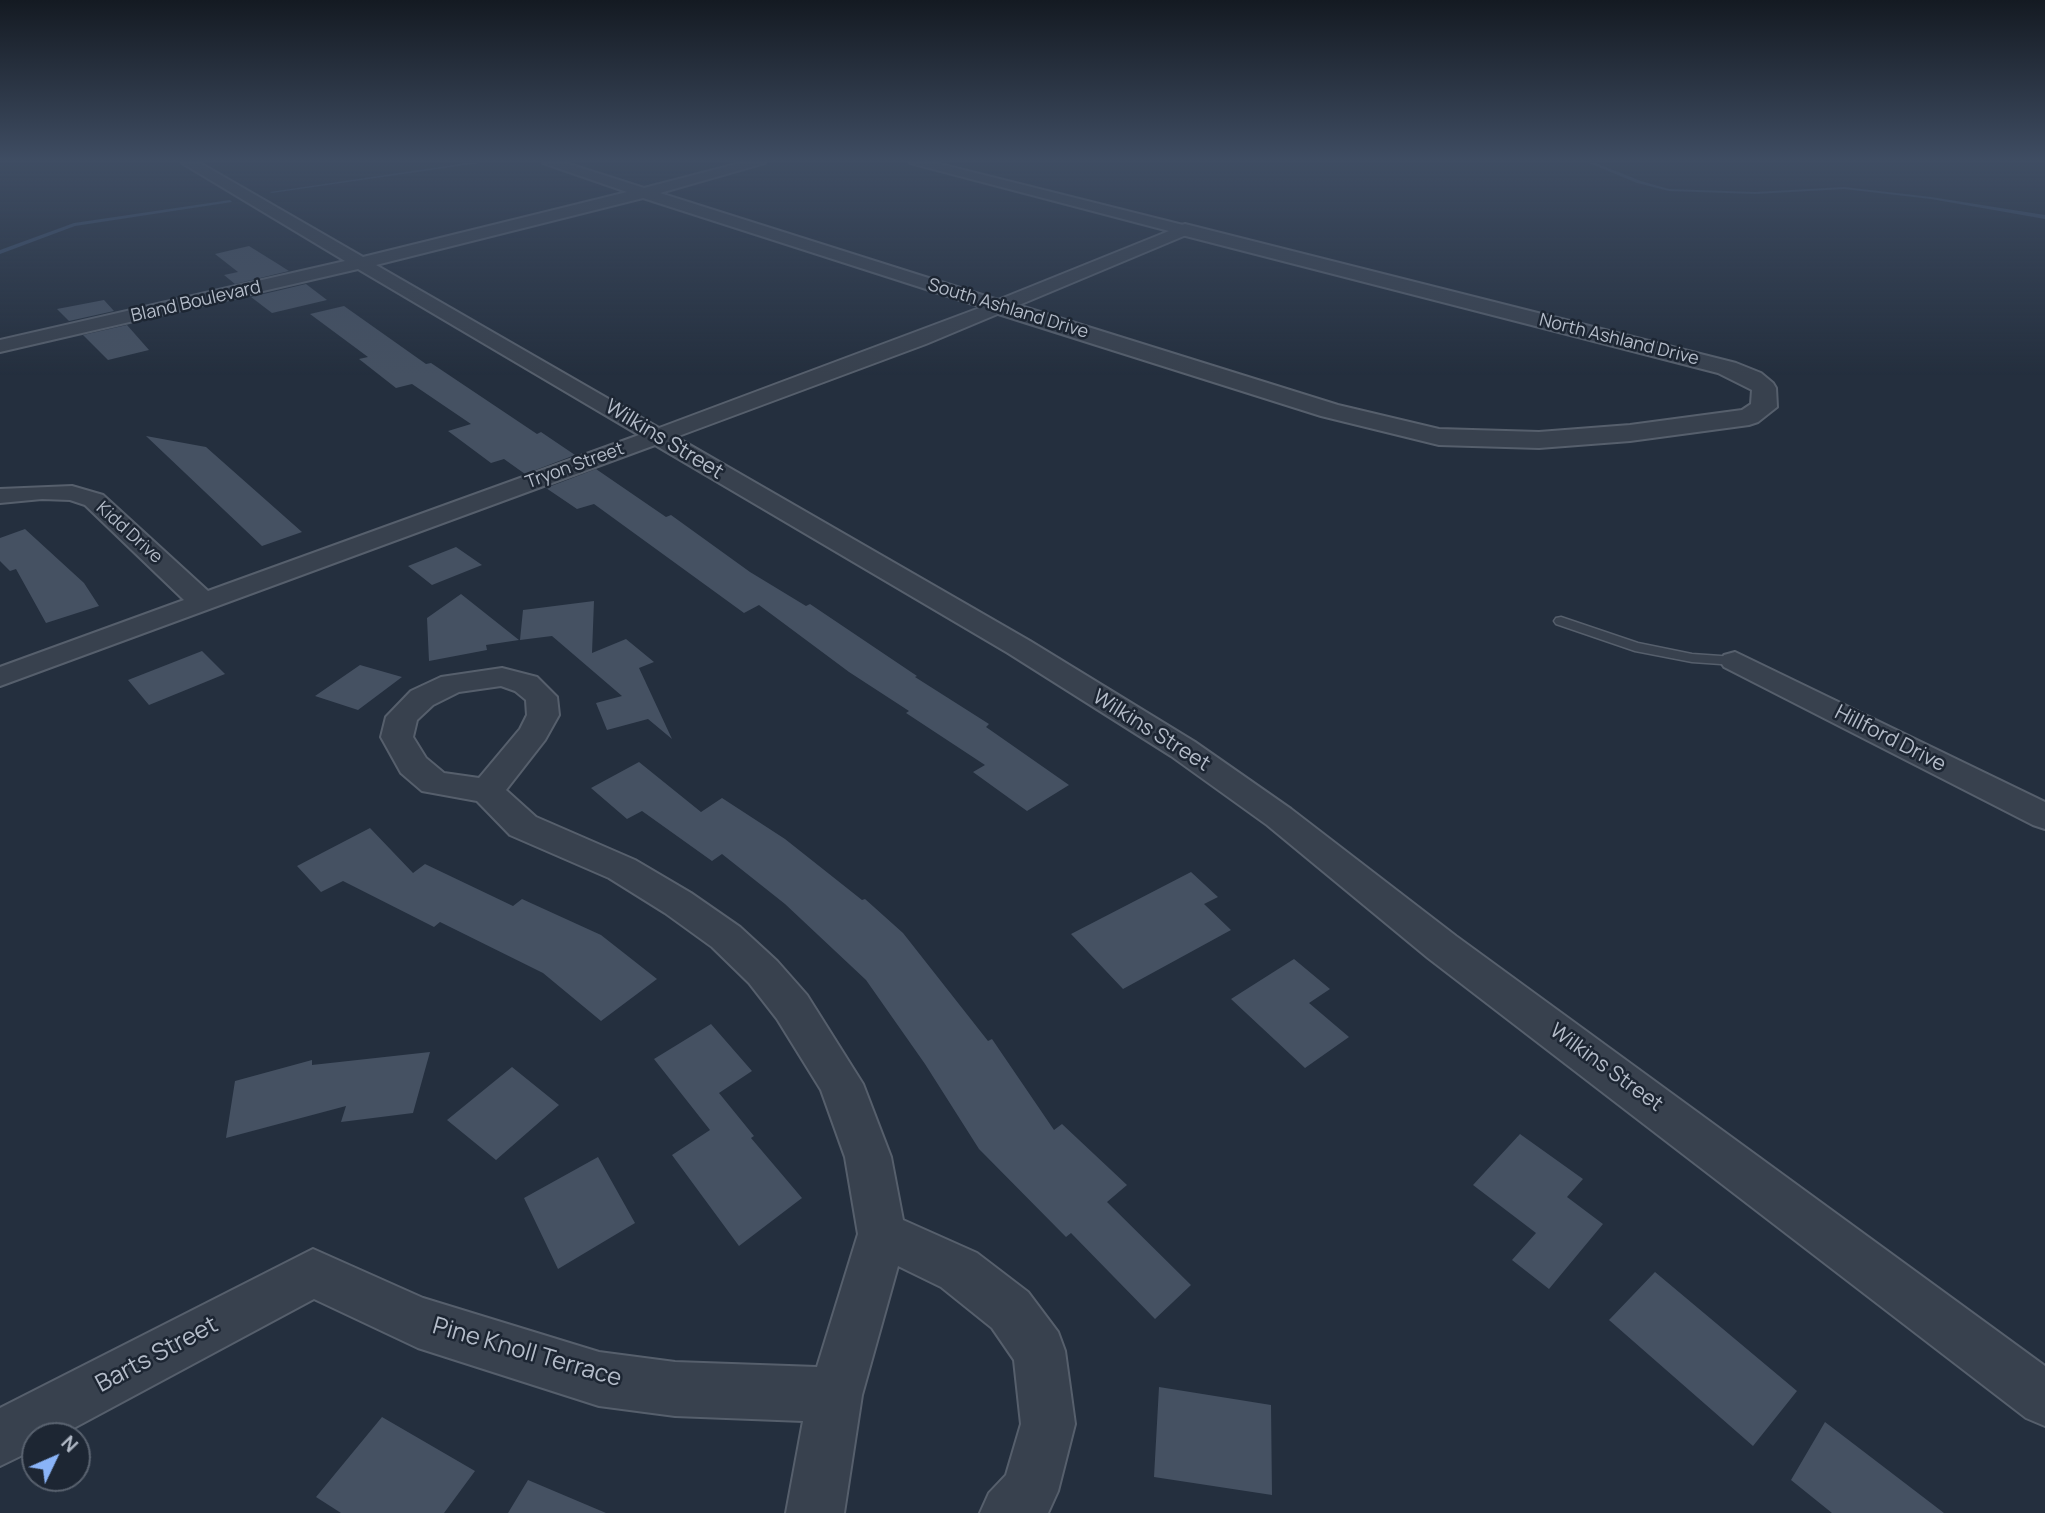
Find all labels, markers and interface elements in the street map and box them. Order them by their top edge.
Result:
street label: South Ashland Drive [925,274,1091,344]
street label: Bland Boulevard [129,277,263,327]
street label: North Ashland Drive [1537,310,1701,370]
street label: Wilkins Street [600,395,728,485]
street label: Tryon Street [523,438,627,494]
street label: Kidd Drive [91,498,167,568]
street label: Wilkins Street [1088,685,1214,777]
street label: Hillford Drive [1830,700,1950,778]
street label: Wilkins Street [1544,1019,1668,1117]
street label: Barts Street [91,1311,223,1399]
street label: Pine Knoll Terrace [429,1312,625,1394]
north arrow [21,1422,91,1492]
text: N [56,1430,84,1458]

